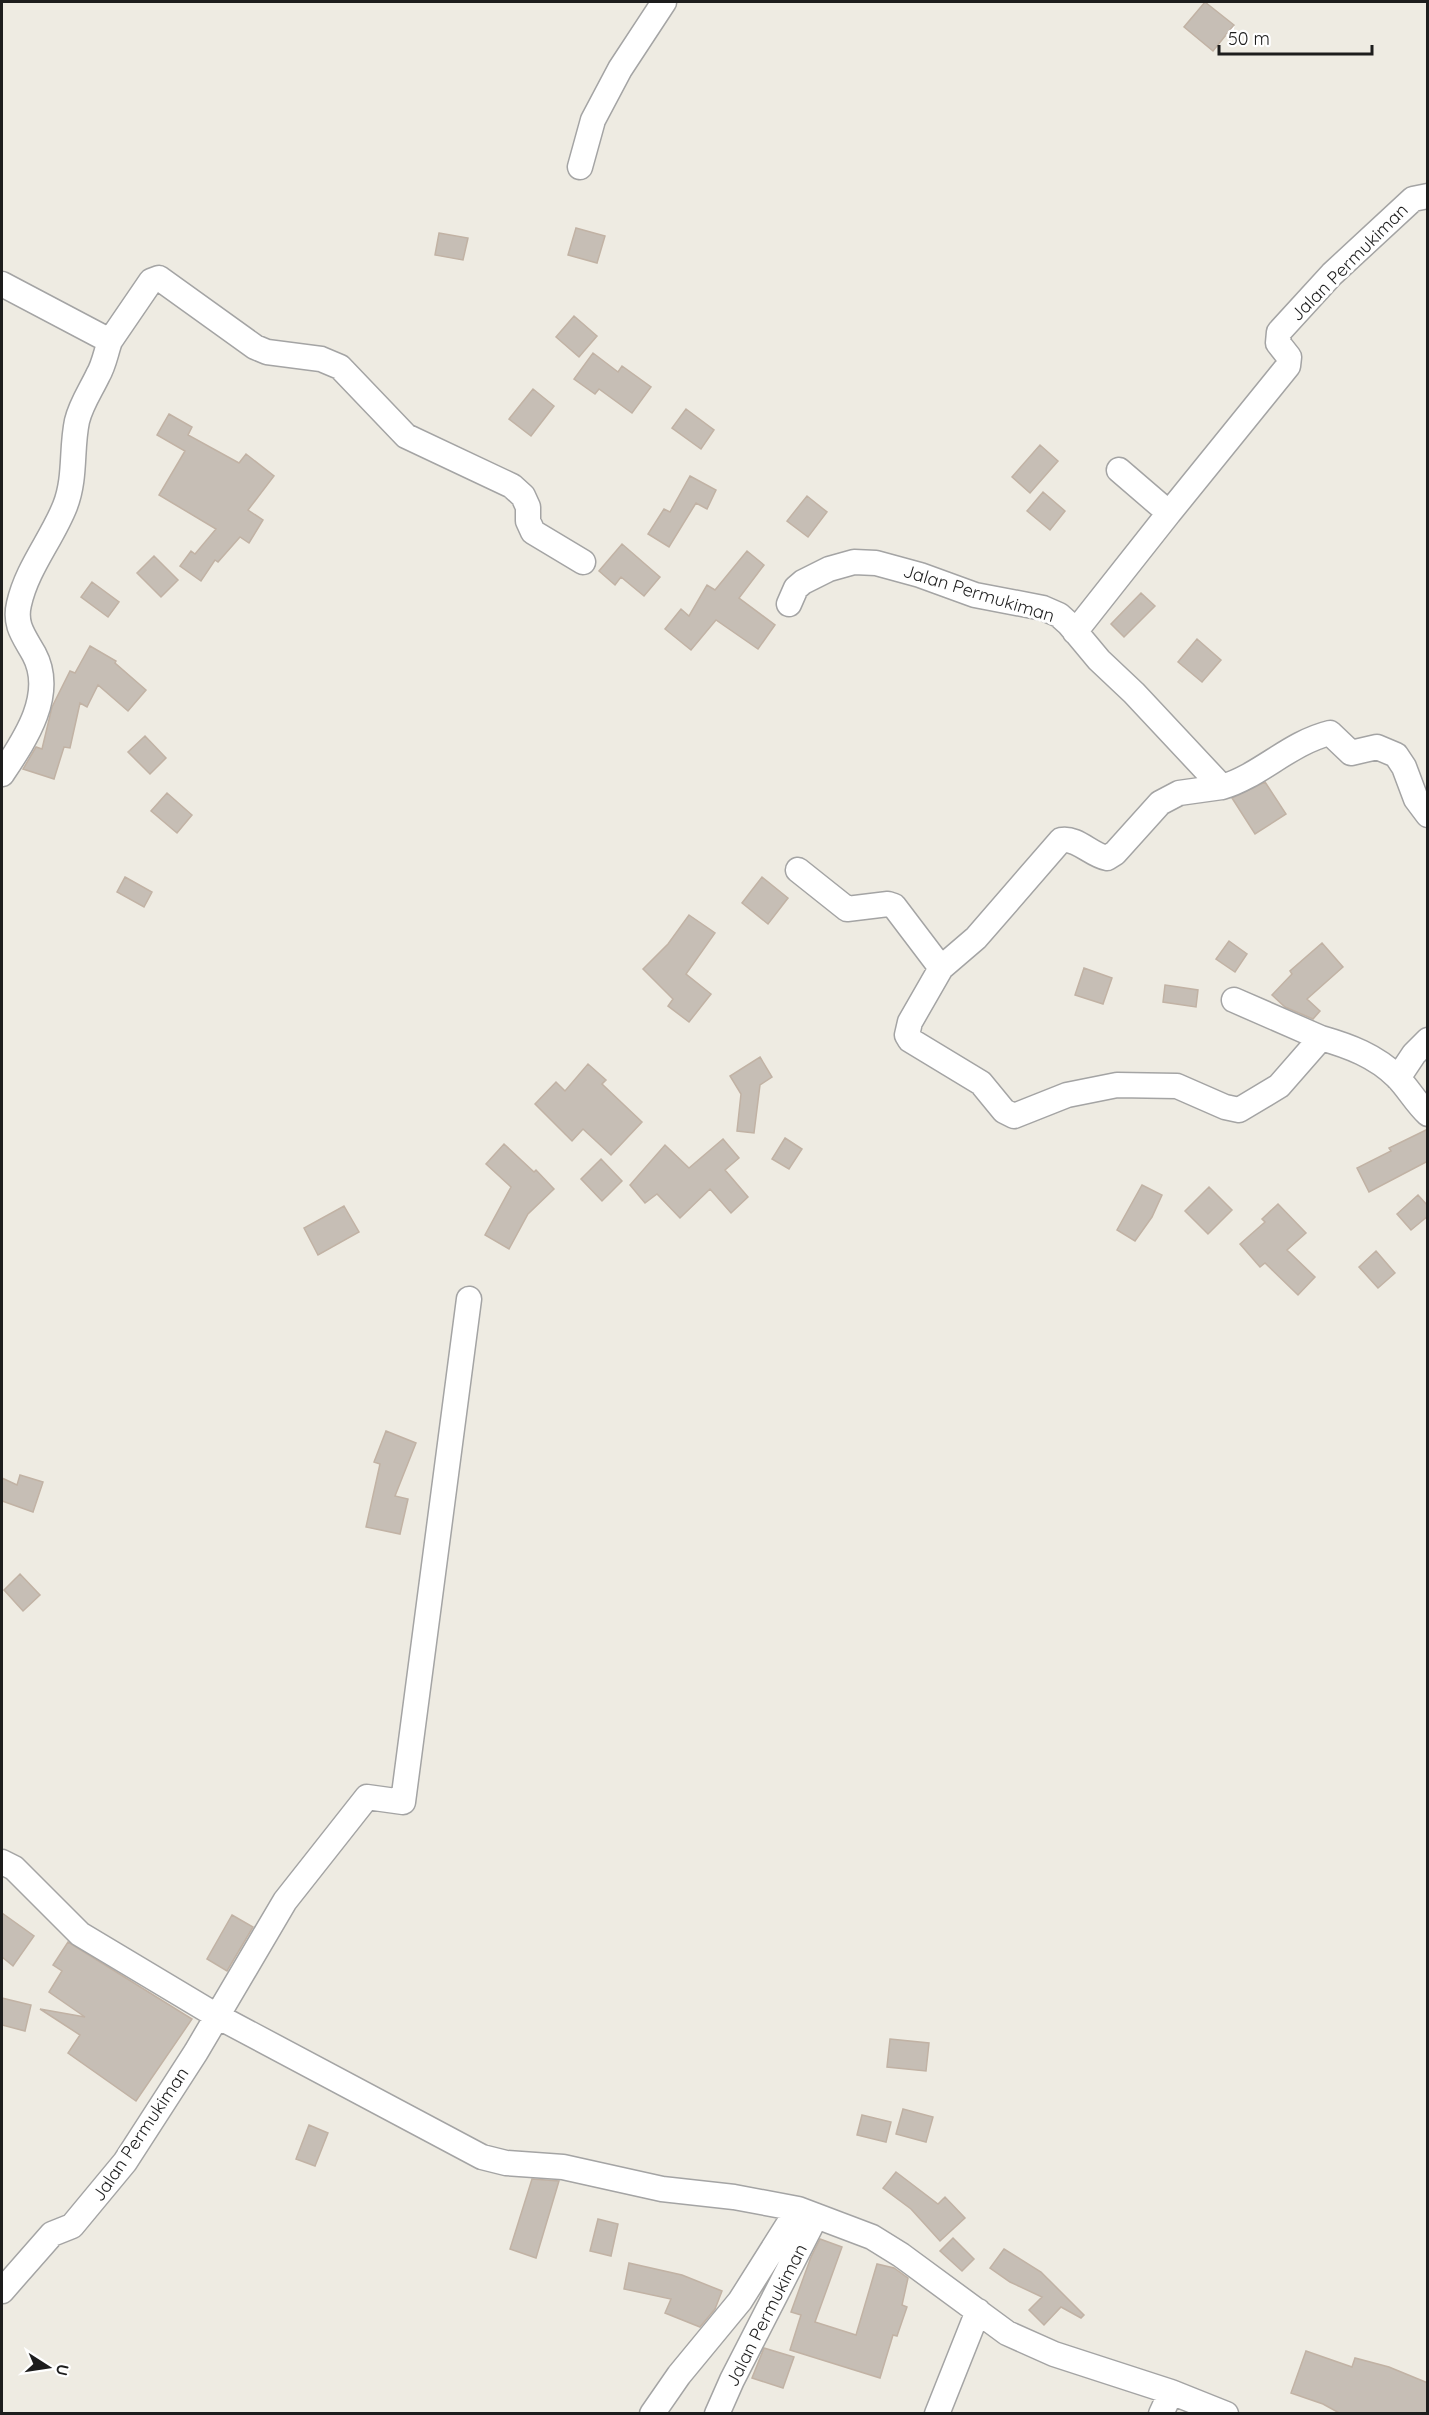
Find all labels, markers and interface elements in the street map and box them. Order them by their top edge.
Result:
scale bar [1219,18,1372,56]
text: 50 m [1228,27,1270,50]
street label: Jalan Permukiman [1285,198,1413,326]
street label: Jalan Permukiman [901,559,1057,627]
street label: Jalan Permukiman [87,2062,193,2206]
street label: Jalan Permukiman [720,2240,812,2390]
north arrow [18,2337,78,2397]
text: U [52,2363,74,2378]

